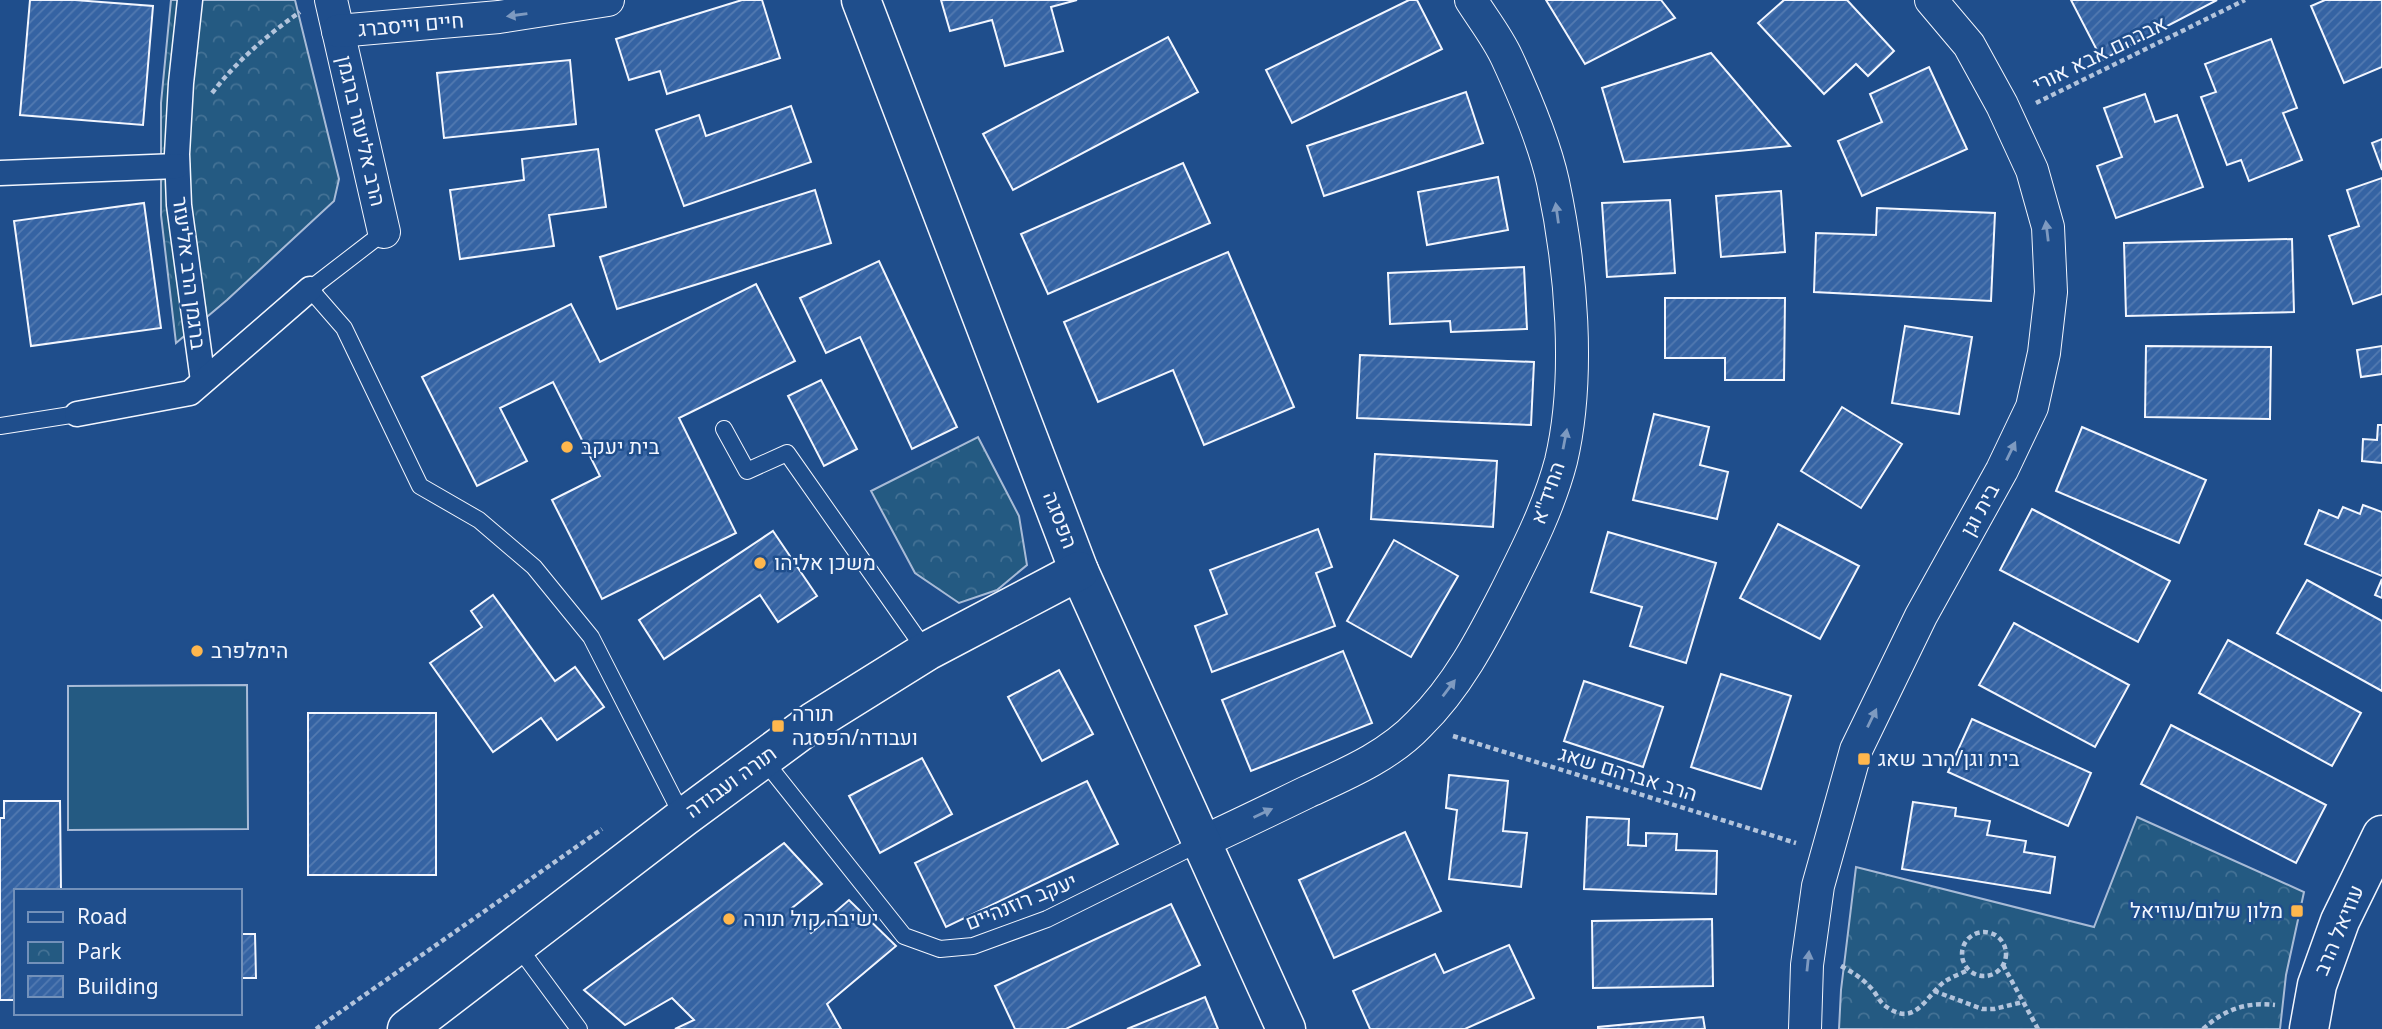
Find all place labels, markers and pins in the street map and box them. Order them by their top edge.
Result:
place label: בית יעקב [581,432,660,460]
marker: בית יעקב [559,439,575,455]
place label: משכן אליהו [774,548,876,576]
marker: משכן אליהו [752,555,768,571]
place label: הימלפרב [211,636,288,664]
marker: הימלפרב [189,643,205,659]
place label: תורה ועבודה/הפסגה [792,699,918,751]
marker: תורה ועבודה/הפסגה [770,718,786,734]
place label: בית וגן/הרב שאג [1878,744,2020,772]
marker: בית וגן/הרב שאג [1856,751,1872,767]
place label: מלון שלום/עוזיאל [2130,896,2283,924]
marker: מלון שלום/עוזיאל [2289,903,2305,919]
place label: ישיבה קול תורה [743,904,879,932]
marker: ישיבה קול תורה [721,911,737,927]

